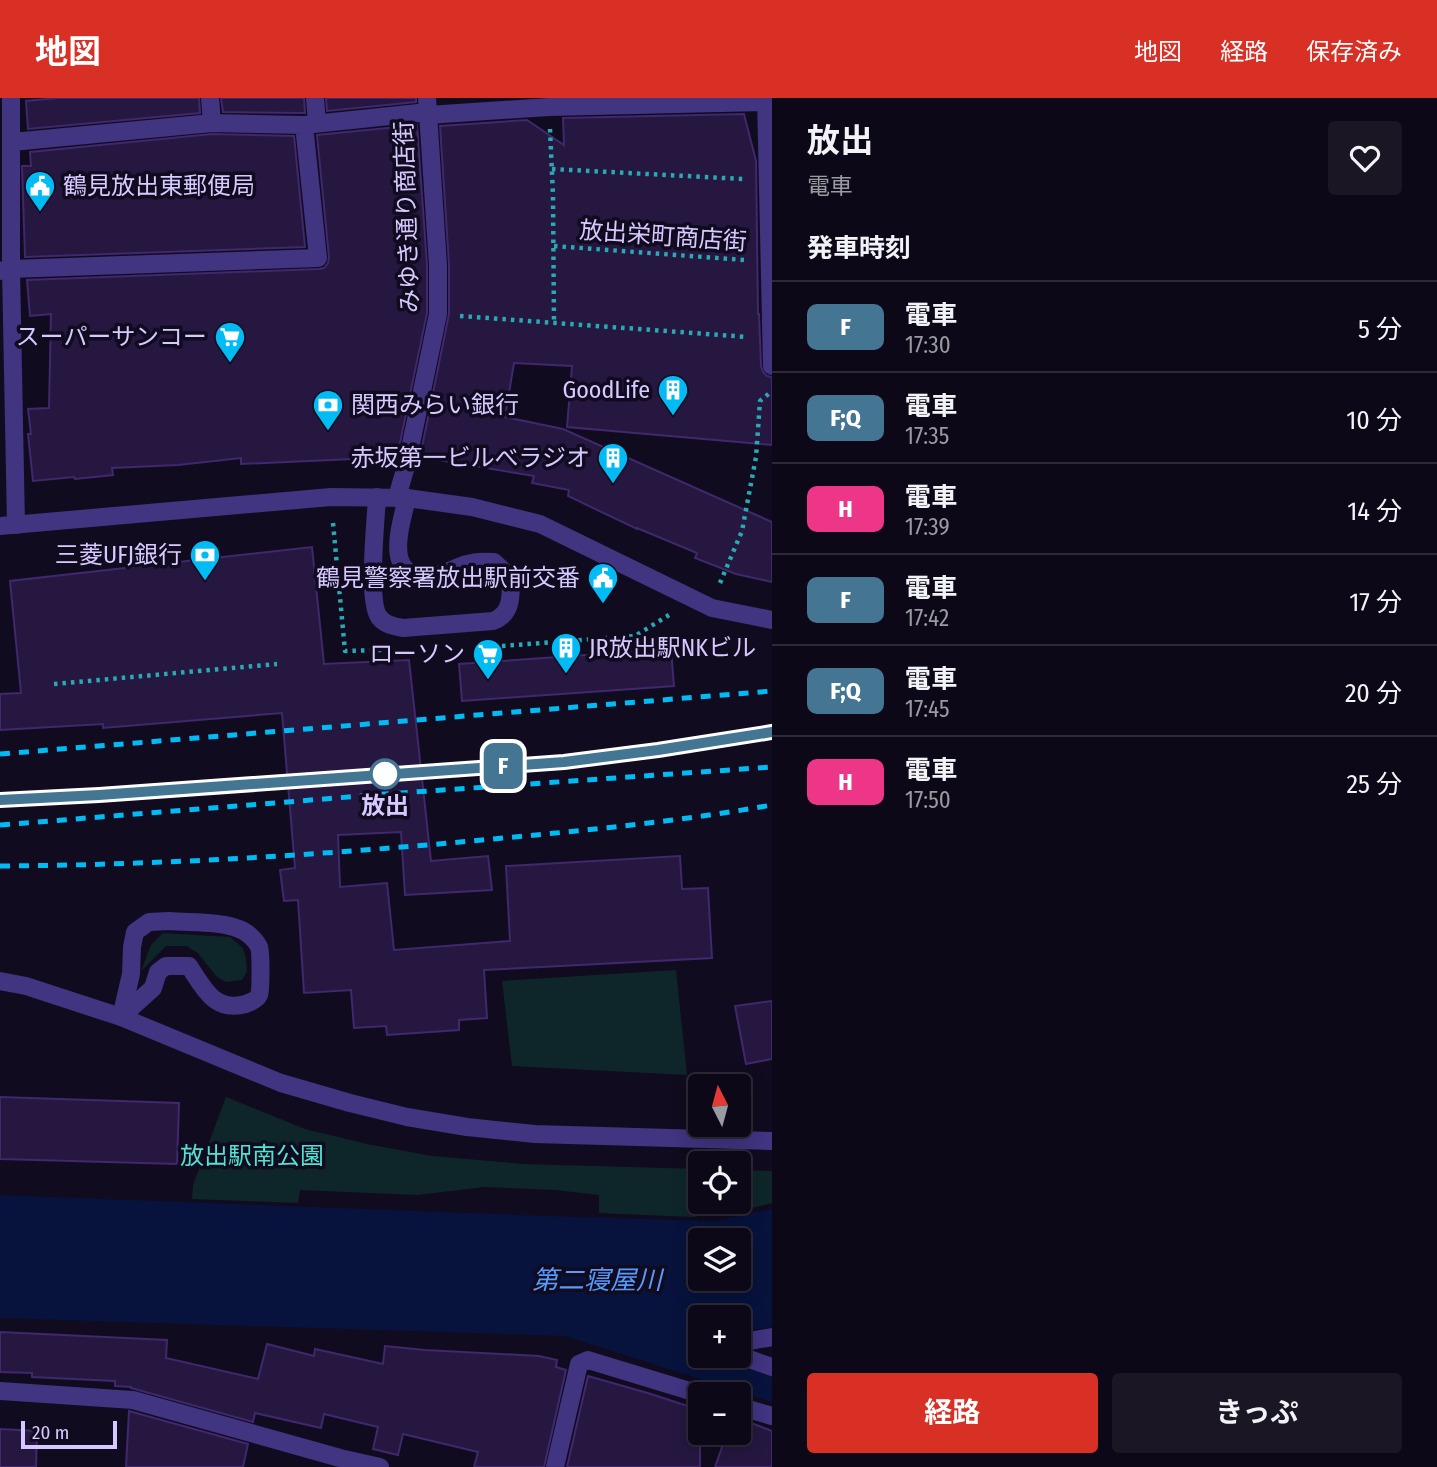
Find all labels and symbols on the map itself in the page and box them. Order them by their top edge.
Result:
street label: みゆき通り商店街 [390,121,424,313]
public building icon: 鶴見放出東郵便局 [23,169,57,213]
place label: 鶴見放出東郵便局 [63,172,255,200]
street label: 放出栄町商店街 [578,216,748,256]
supermarket icon: スーパーサンコー [213,320,247,364]
place label: スーパーサンコー [16,323,207,351]
building icon: GoodLife [656,373,690,417]
place label: GoodLife [562,376,650,404]
bank icon: 関西みらい銀行 [311,388,345,432]
place label: 関西みらい銀行 [351,391,519,419]
building icon: 赤坂第一ビルべラジオ [596,441,630,485]
place label: 赤坂第一ビルべラジオ [350,444,590,472]
bank icon: 三菱UFJ銀行 [188,538,222,582]
place label: 三菱UFJ銀行 [55,541,182,569]
public building icon: 鶴見警察署放出駅前交番 [586,561,620,605]
place label: 鶴見警察署放出駅前交番 [316,564,580,592]
building icon: JR放出駅NKビル [549,631,583,675]
place label: JR放出駅NKビル [589,634,756,662]
supermarket icon: ローソン [471,637,505,681]
place label: ローソン [369,640,465,668]
line badge: F [480,743,526,789]
marker: 放出 [370,759,400,789]
place label: 放出 [361,792,409,820]
north arrow [688,1074,751,1138]
park label: 放出駅南公園 [180,1142,324,1170]
water label: 第二寝屋川 [532,1265,665,1296]
scale bar [21,1418,117,1450]

